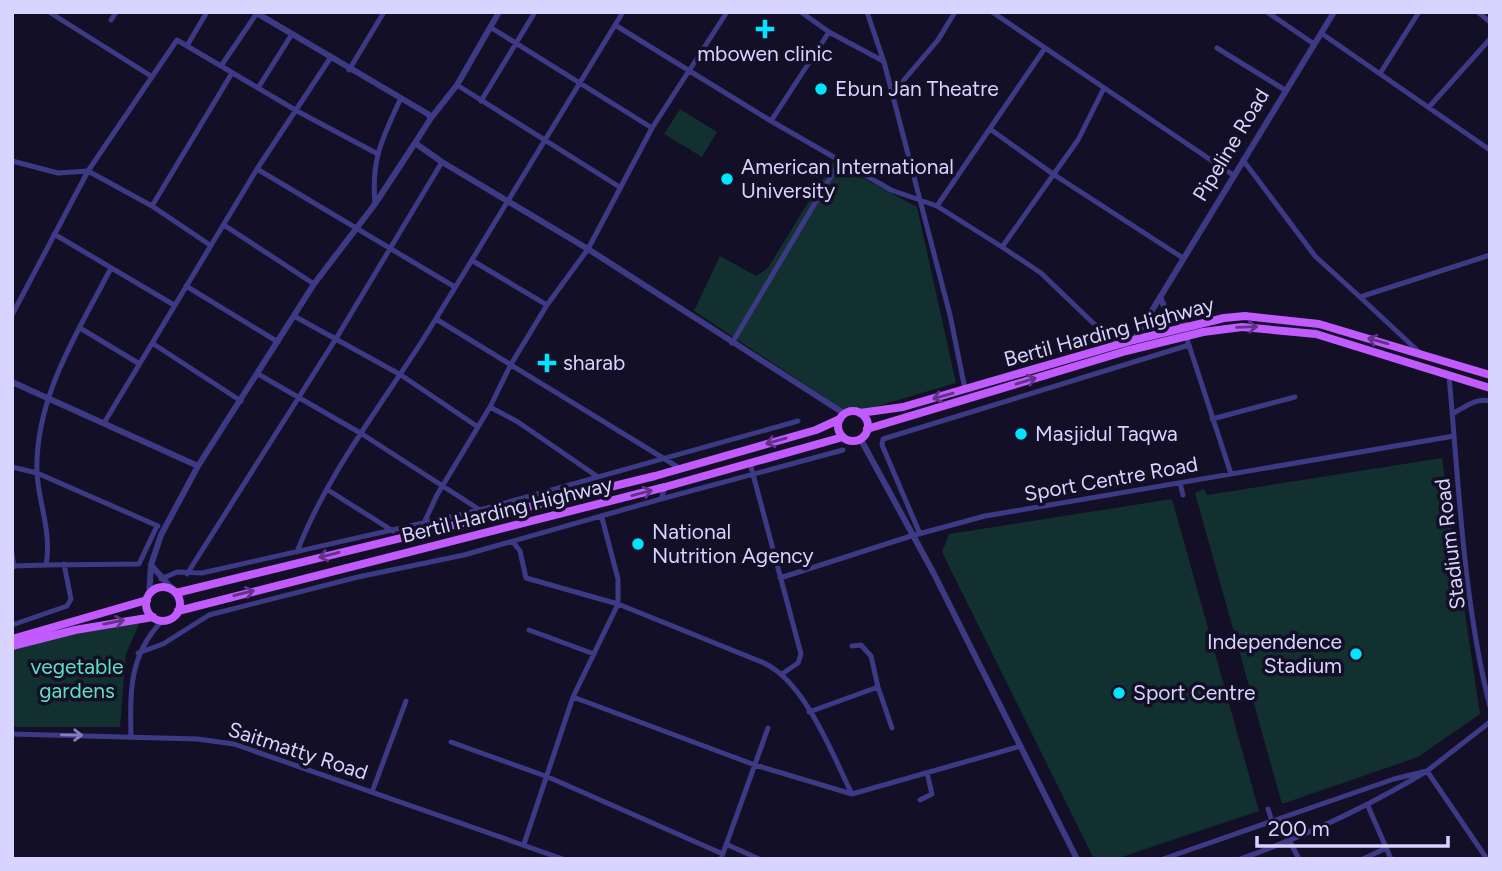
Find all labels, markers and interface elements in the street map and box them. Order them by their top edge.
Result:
marker: mbowen clinic [755,19,775,39]
place label: mbowen clinic [697,41,833,66]
place label: Ebun Jan Theatre [835,76,999,101]
marker: Ebun Jan Theatre [813,81,829,97]
street label: Pipeline Road [1187,84,1274,206]
place label: American International University [741,154,954,203]
marker: American International University [719,171,735,187]
street label: Bertil Harding Highway [1001,291,1217,372]
one-way arrow [1235,320,1258,333]
one-way arrow [1367,333,1389,346]
place label: sharab [563,350,625,375]
marker: sharab [537,353,557,373]
one-way arrow [1015,374,1037,387]
one-way arrow [933,390,955,403]
place label: Masjidul Taqwa [1035,421,1178,446]
marker: Masjidul Taqwa [1013,426,1029,442]
one-way arrow [765,436,787,449]
street label: Sport Centre Road [1022,451,1200,506]
street label: Bertil Harding Highway [399,471,615,548]
street label: Stadium Road [1429,477,1470,611]
one-way arrow [630,486,653,499]
place label: National Nutrition Agency [652,519,814,568]
marker: National Nutrition Agency [630,536,646,552]
one-way arrow [318,550,340,563]
one-way arrow [232,586,255,599]
one-way arrow [102,615,125,629]
place label: Independence Stadium [1207,629,1342,678]
marker: Independence Stadium [1348,646,1364,662]
park label: vegetable gardens [31,654,123,703]
place label: Sport Centre [1133,680,1256,705]
marker: Sport Centre [1111,685,1127,701]
street label: Saitmatty Road [225,716,371,785]
one-way arrow [60,728,83,742]
scale bar [1257,804,1448,848]
text: 200 m [1268,816,1330,841]

